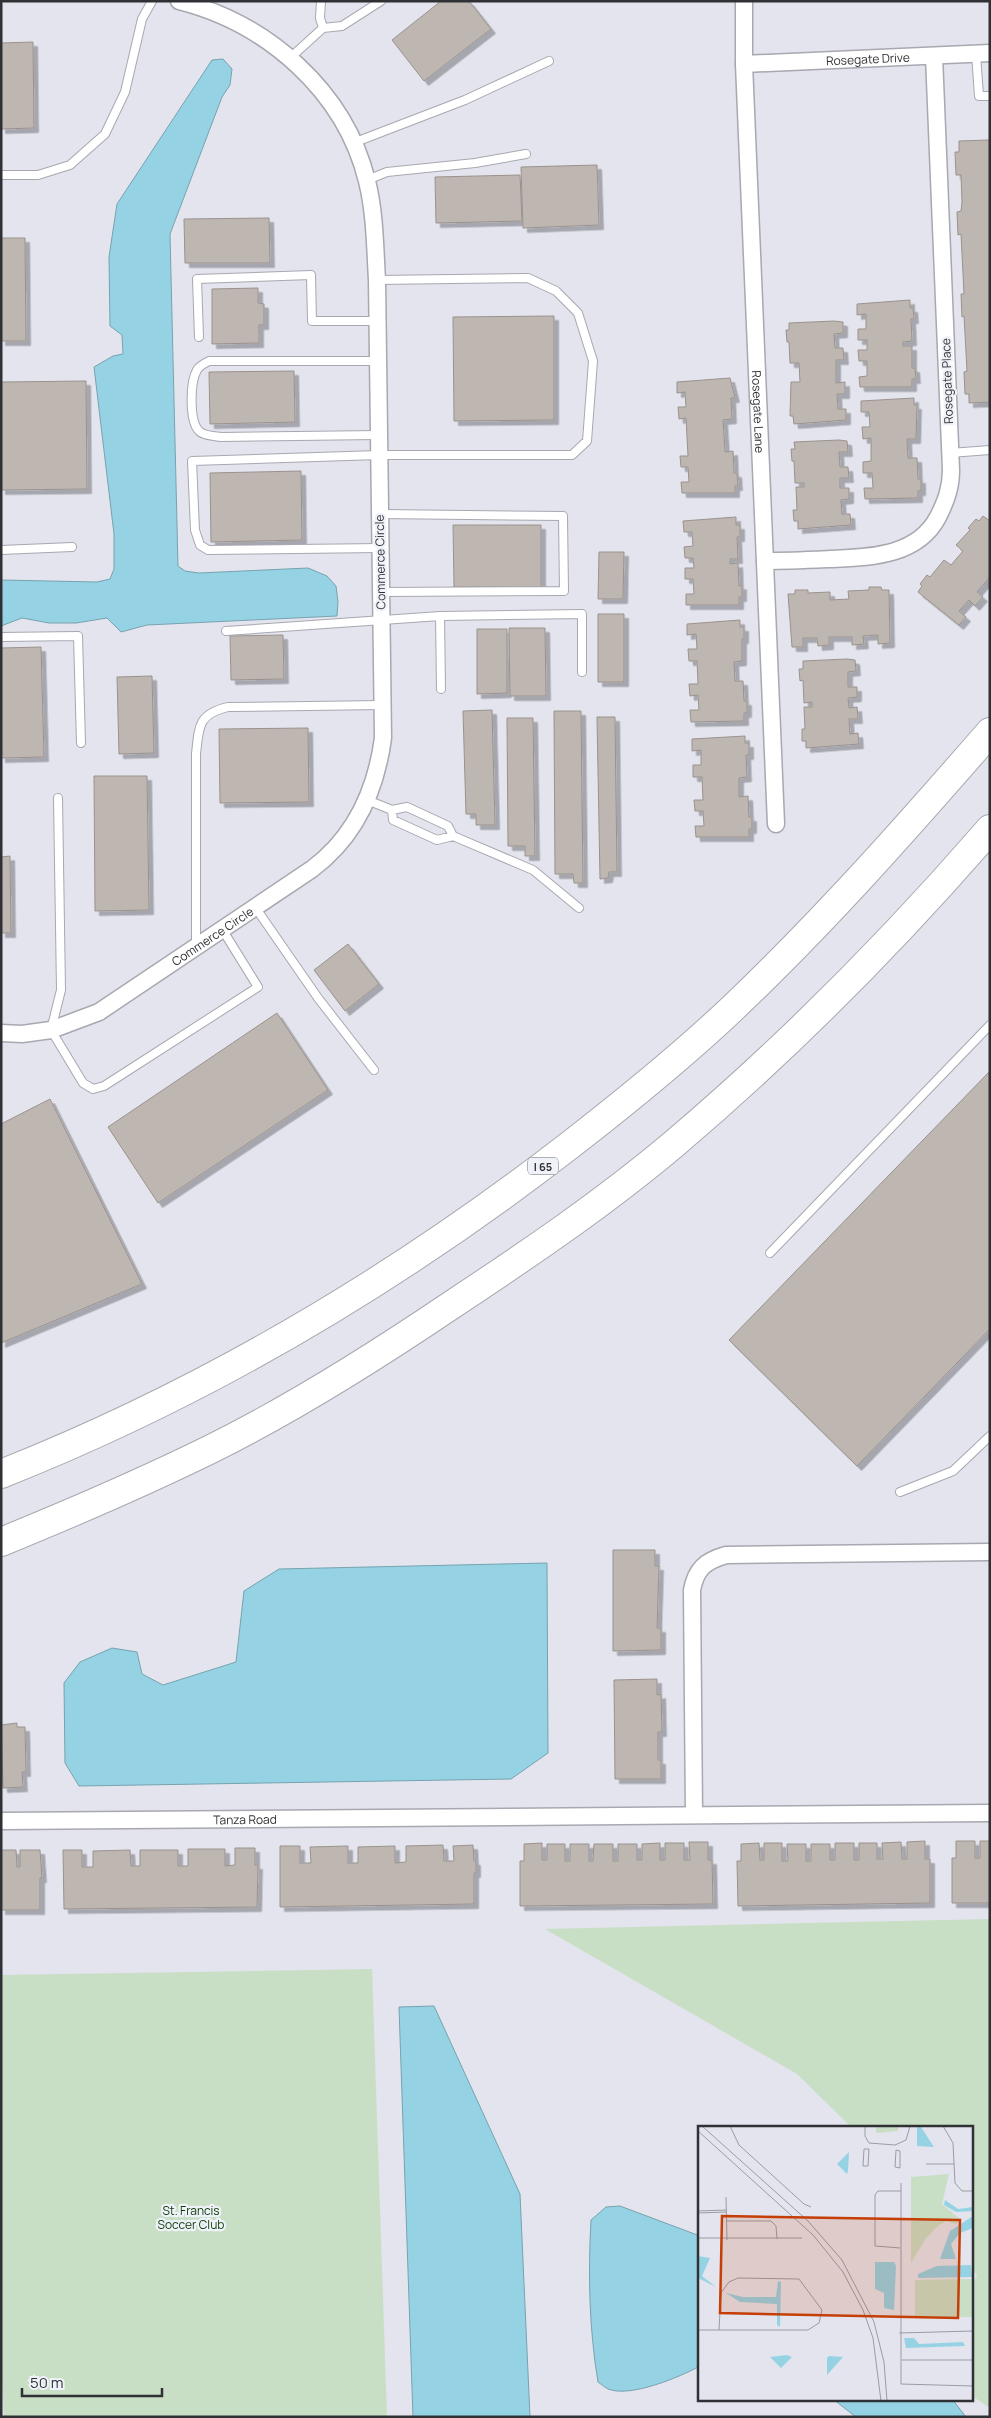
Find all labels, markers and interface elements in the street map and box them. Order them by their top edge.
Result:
street label: Rosegate Drive [826,48,910,69]
street label: Rosegate Place [937,338,957,424]
street label: Rosegate Lane [748,370,769,453]
street label: Commerce Circle [371,514,389,610]
street label: Commerce Circle [168,902,256,970]
road number: I 65 [528,1158,558,1174]
street label: Tanza Road [213,1810,277,1828]
inset map [698,2126,974,2400]
park label: St. Francis Soccer Club [158,2202,224,2233]
scale bar [22,2366,162,2398]
text: 50 m [30,2372,64,2393]

